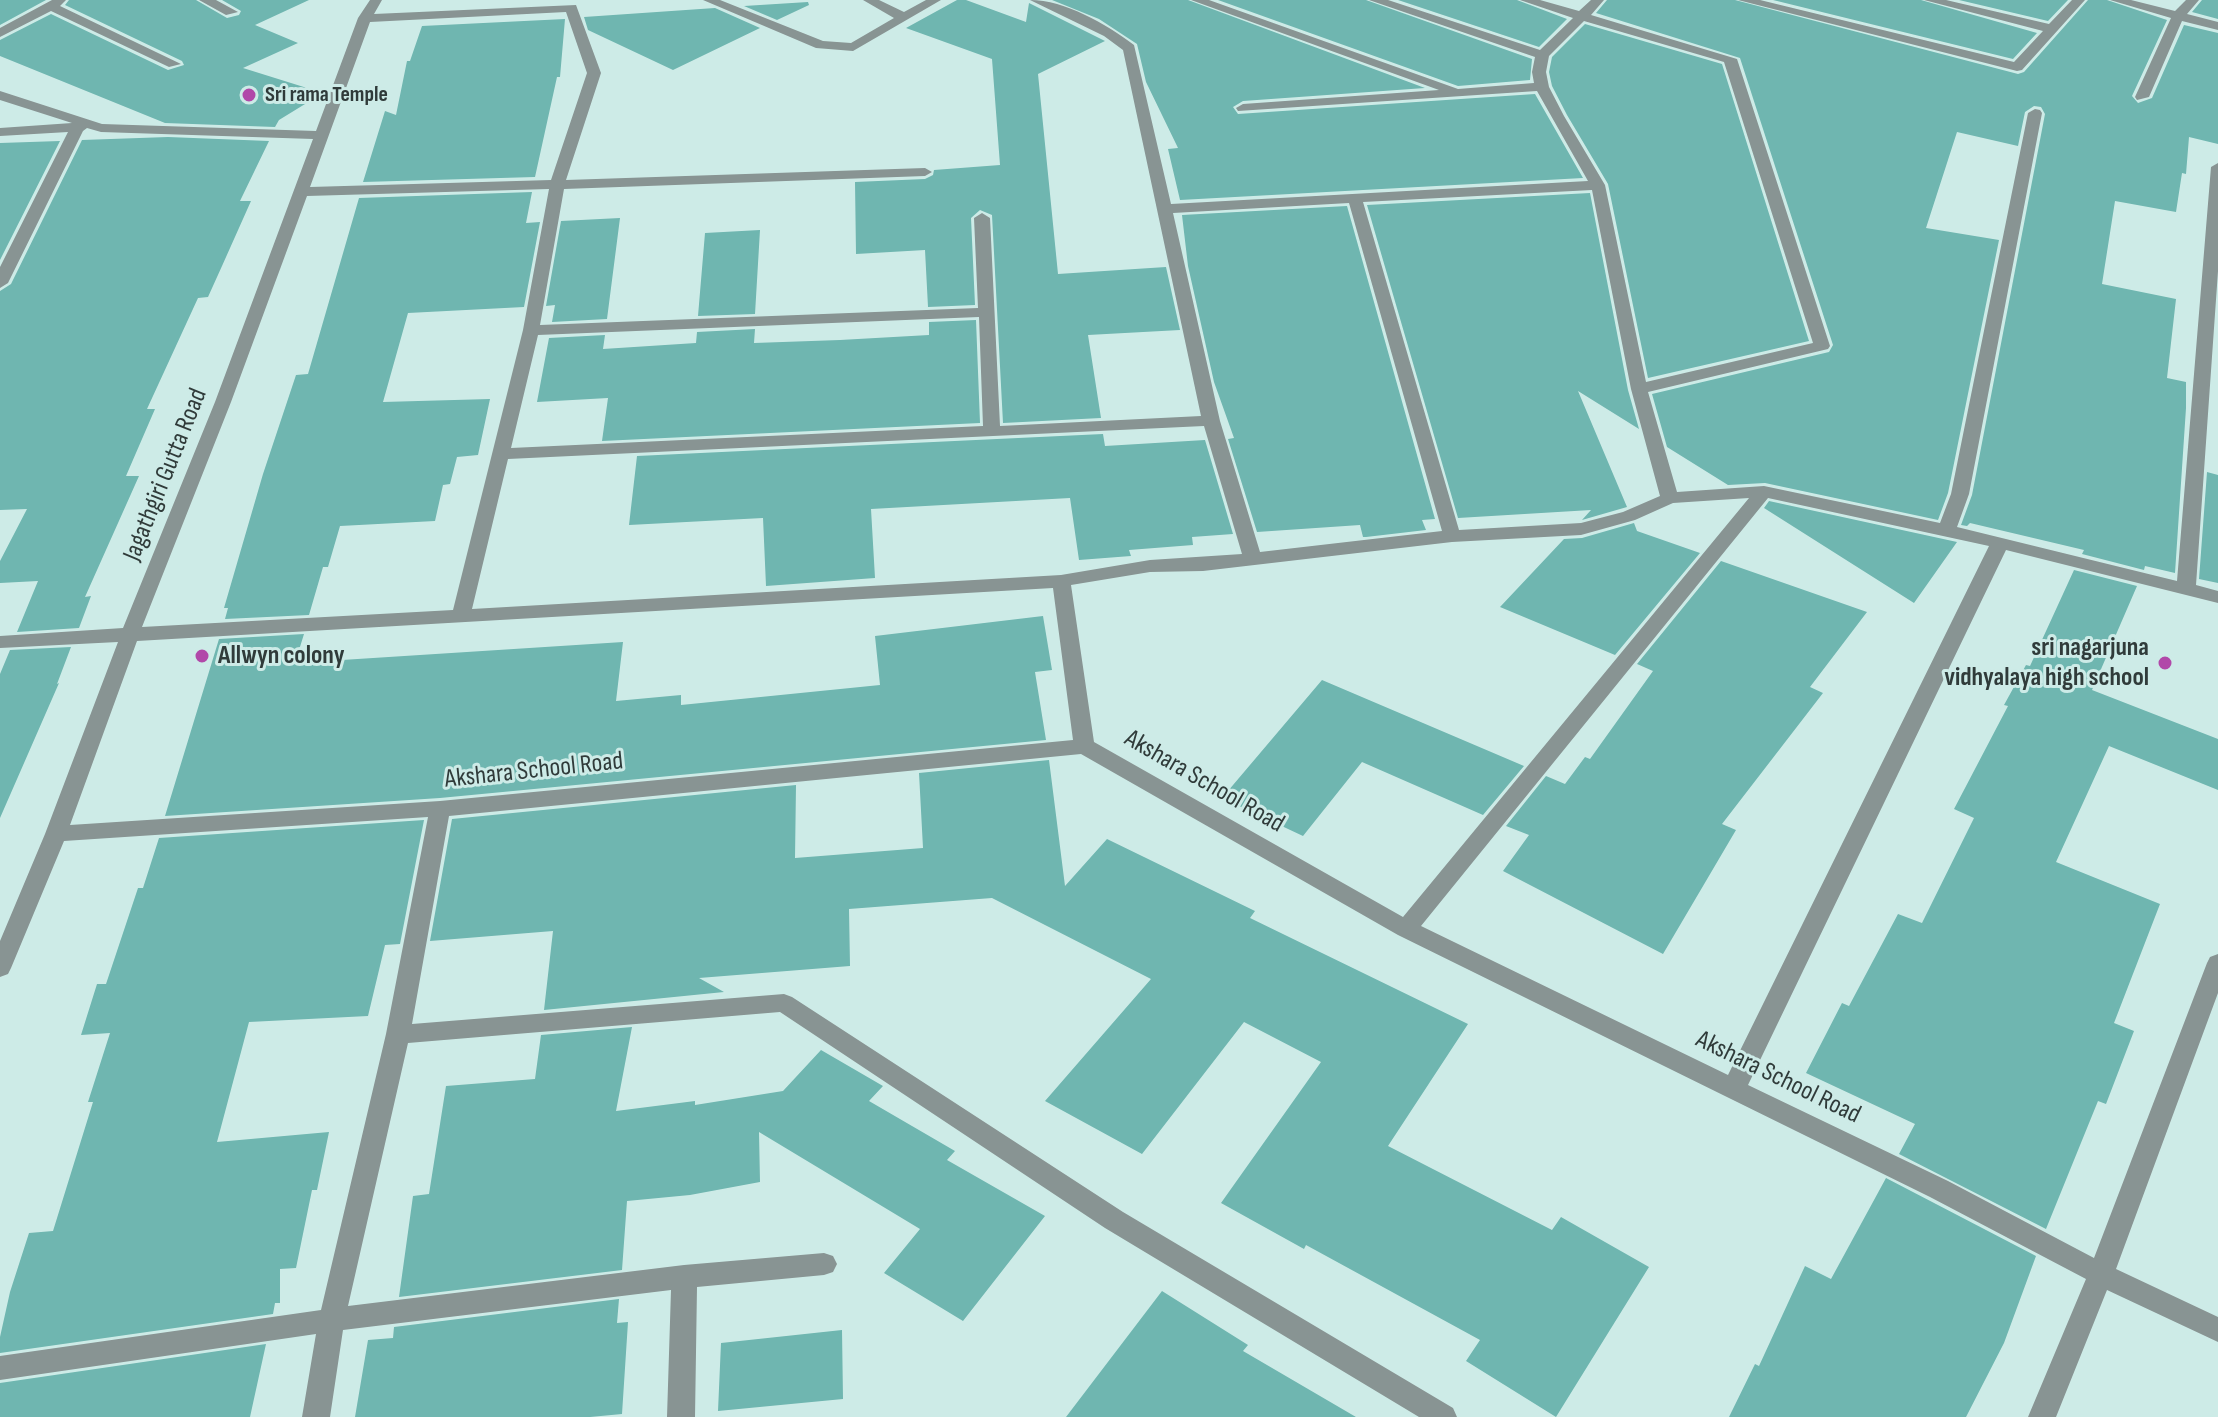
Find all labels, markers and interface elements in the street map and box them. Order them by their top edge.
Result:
place label: Sri rama Temple [265,82,388,108]
marker: Sri rama Temple [240,86,258,104]
street label: Jagathgiri Gutta Road [117,384,215,566]
place label: sri nagarjuna vidhyalaya high school [1944,632,2149,694]
place label: Allwyn colony [218,640,345,672]
marker: Allwyn colony [193,647,211,665]
marker: sri nagarjuna vidhyalaya high school [2156,654,2174,672]
street label: Akshara School Road [1119,724,1289,840]
street label: Akshara School Road [443,746,625,796]
street label: Akshara School Road [1691,1025,1865,1131]

